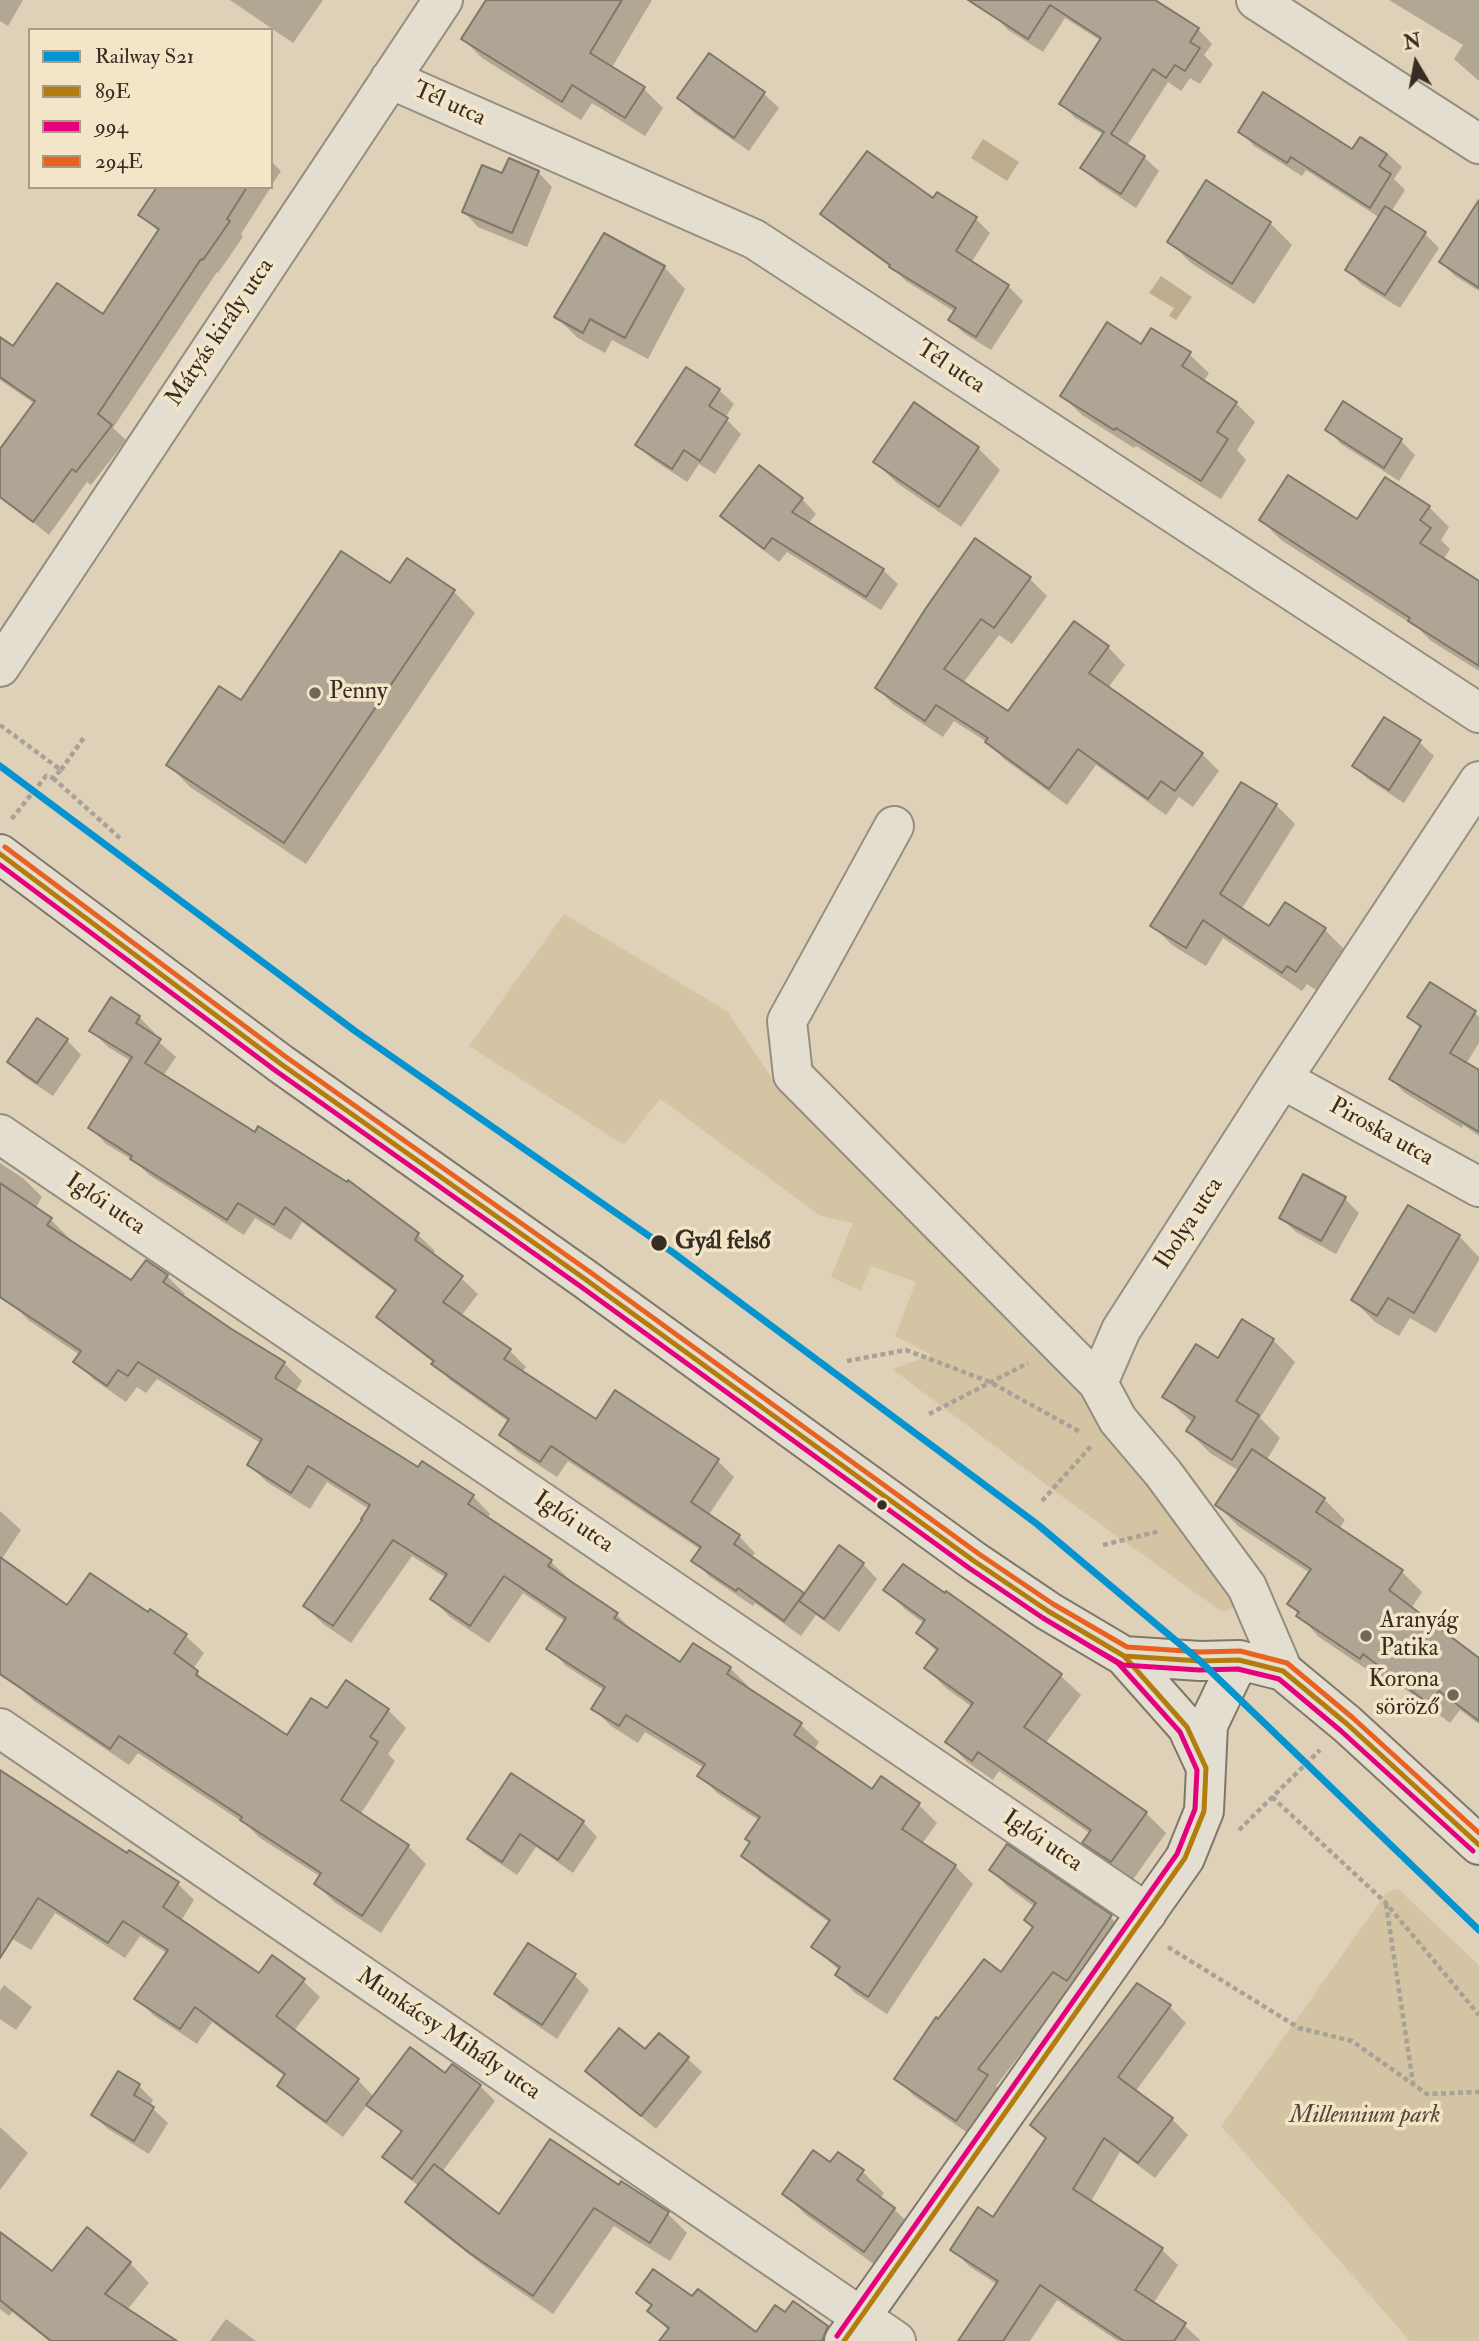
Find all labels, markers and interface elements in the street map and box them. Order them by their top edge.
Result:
legend [28,28,273,189]
north arrow [1381,28,1451,98]
text: N [1402,29,1423,56]
text: Railway S21 [95,43,194,70]
street label: Tél utca [408,76,490,134]
text: 89E [95,78,131,105]
text: 994 [95,113,128,140]
text: 294E [95,148,143,175]
street label: Mátyás király utca [161,254,281,412]
street label: Tél utca [910,335,990,401]
place label: Penny [329,679,387,707]
marker: Penny [307,685,323,701]
street label: Piroska utca [1324,1093,1438,1173]
street label: Iglói utca [60,1168,150,1242]
street label: Ibolya utca [1150,1173,1230,1275]
place label: Gyál felső [675,1229,770,1257]
marker: Gyál felső [649,1233,669,1253]
street label: Iglói utca [528,1486,618,1560]
unlabelled marker [875,1498,889,1512]
place label: Aranyág Patika [1380,1608,1458,1664]
marker: Aranyág Patika [1358,1628,1374,1644]
place label: Korona söröző [1368,1667,1439,1723]
marker: Korona söröző [1445,1687,1461,1703]
street label: Iglói utca [997,1805,1087,1879]
street label: Munkácsy Mihály utca [351,1963,545,2107]
park label: Millennium park [1289,2103,1441,2131]

